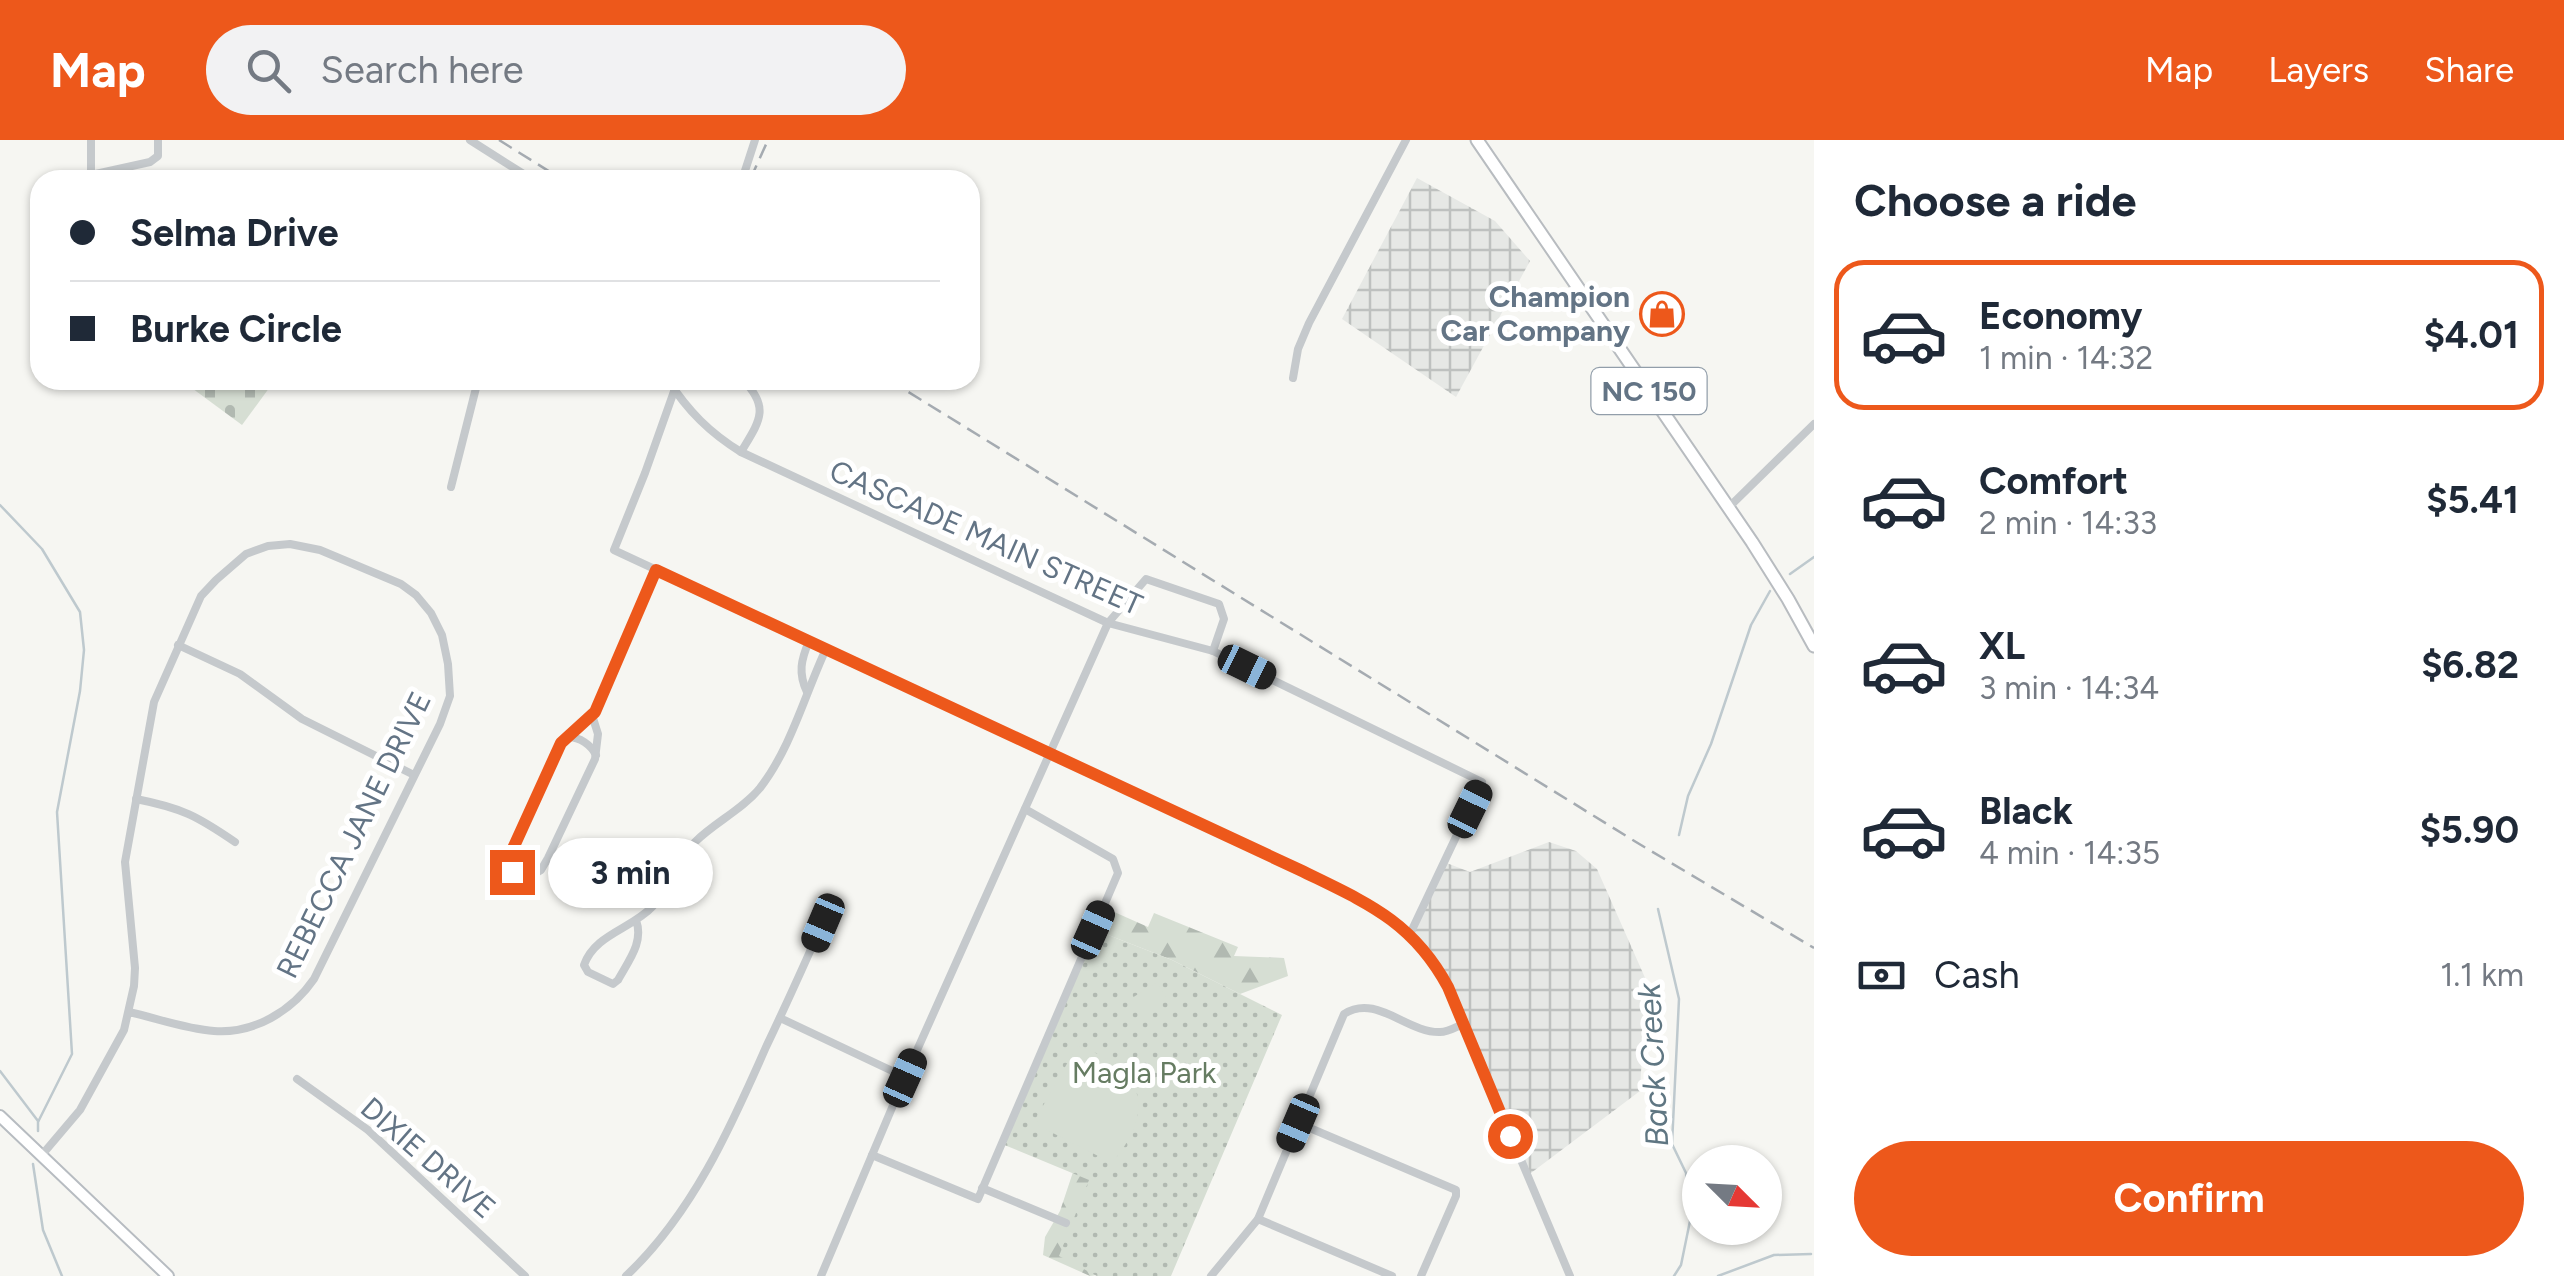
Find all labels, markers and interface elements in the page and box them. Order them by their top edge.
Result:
search box [206,25,906,115]
text: Map [50,41,146,99]
icon: search [241,43,296,98]
text: Search here [321,47,524,93]
text: Map [2145,49,2213,91]
text: Layers [2268,49,2369,91]
text: Share [2424,49,2514,91]
text: Choose a ride [1854,173,2136,227]
text: Selma Drive [130,210,338,256]
place label: Champion Car Company [1440,278,1631,349]
icon: car [1859,290,1949,380]
shop icon: Champion Car Company [1639,291,1685,337]
text: Economy [1979,293,2142,339]
text: Burke Circle [130,306,342,352]
text: $4.01 [2424,312,2519,358]
text: 1 min · 14:32 [1979,339,2153,377]
road number: NC 150 [1592,368,1706,414]
street label: CASCADE MAIN STREET [824,452,1149,623]
icon: car [1859,455,1949,545]
text: Comfort [1979,458,2128,504]
text: $5.41 [2426,477,2519,523]
text: 2 min · 14:33 [1979,504,2157,542]
icon: car [1859,620,1949,710]
text: XL [1979,623,2025,669]
car [1213,640,1281,694]
text: $6.82 [2421,642,2519,688]
text: 3 min · 14:34 [1979,669,2159,707]
street label: REBECCA JANE DRIVE [268,686,439,984]
car [1443,775,1497,843]
icon: car [1859,785,1949,875]
text: Black [1979,788,2073,834]
text: $5.90 [2420,807,2519,853]
text: 4 min · 14:35 [1979,834,2160,872]
callout: 3 min [547,837,712,907]
route end [490,850,535,895]
text: 3 min [591,854,670,892]
car [797,890,849,956]
car [1067,896,1119,964]
icon: cash [1854,948,1909,1003]
text: Cash [1934,952,2020,998]
text: 1.1 km [2440,956,2524,994]
water label: Back Creek [1630,981,1676,1148]
car [879,1044,931,1112]
park label: Magla Park [1072,1054,1217,1091]
street label: DIXIE DRIVE [353,1089,503,1226]
car [1272,1090,1324,1156]
route start [1488,1114,1533,1159]
button: Confirm [1854,1141,2524,1256]
north arrow [1682,1145,1782,1245]
map controls [1682,1145,1782,1245]

